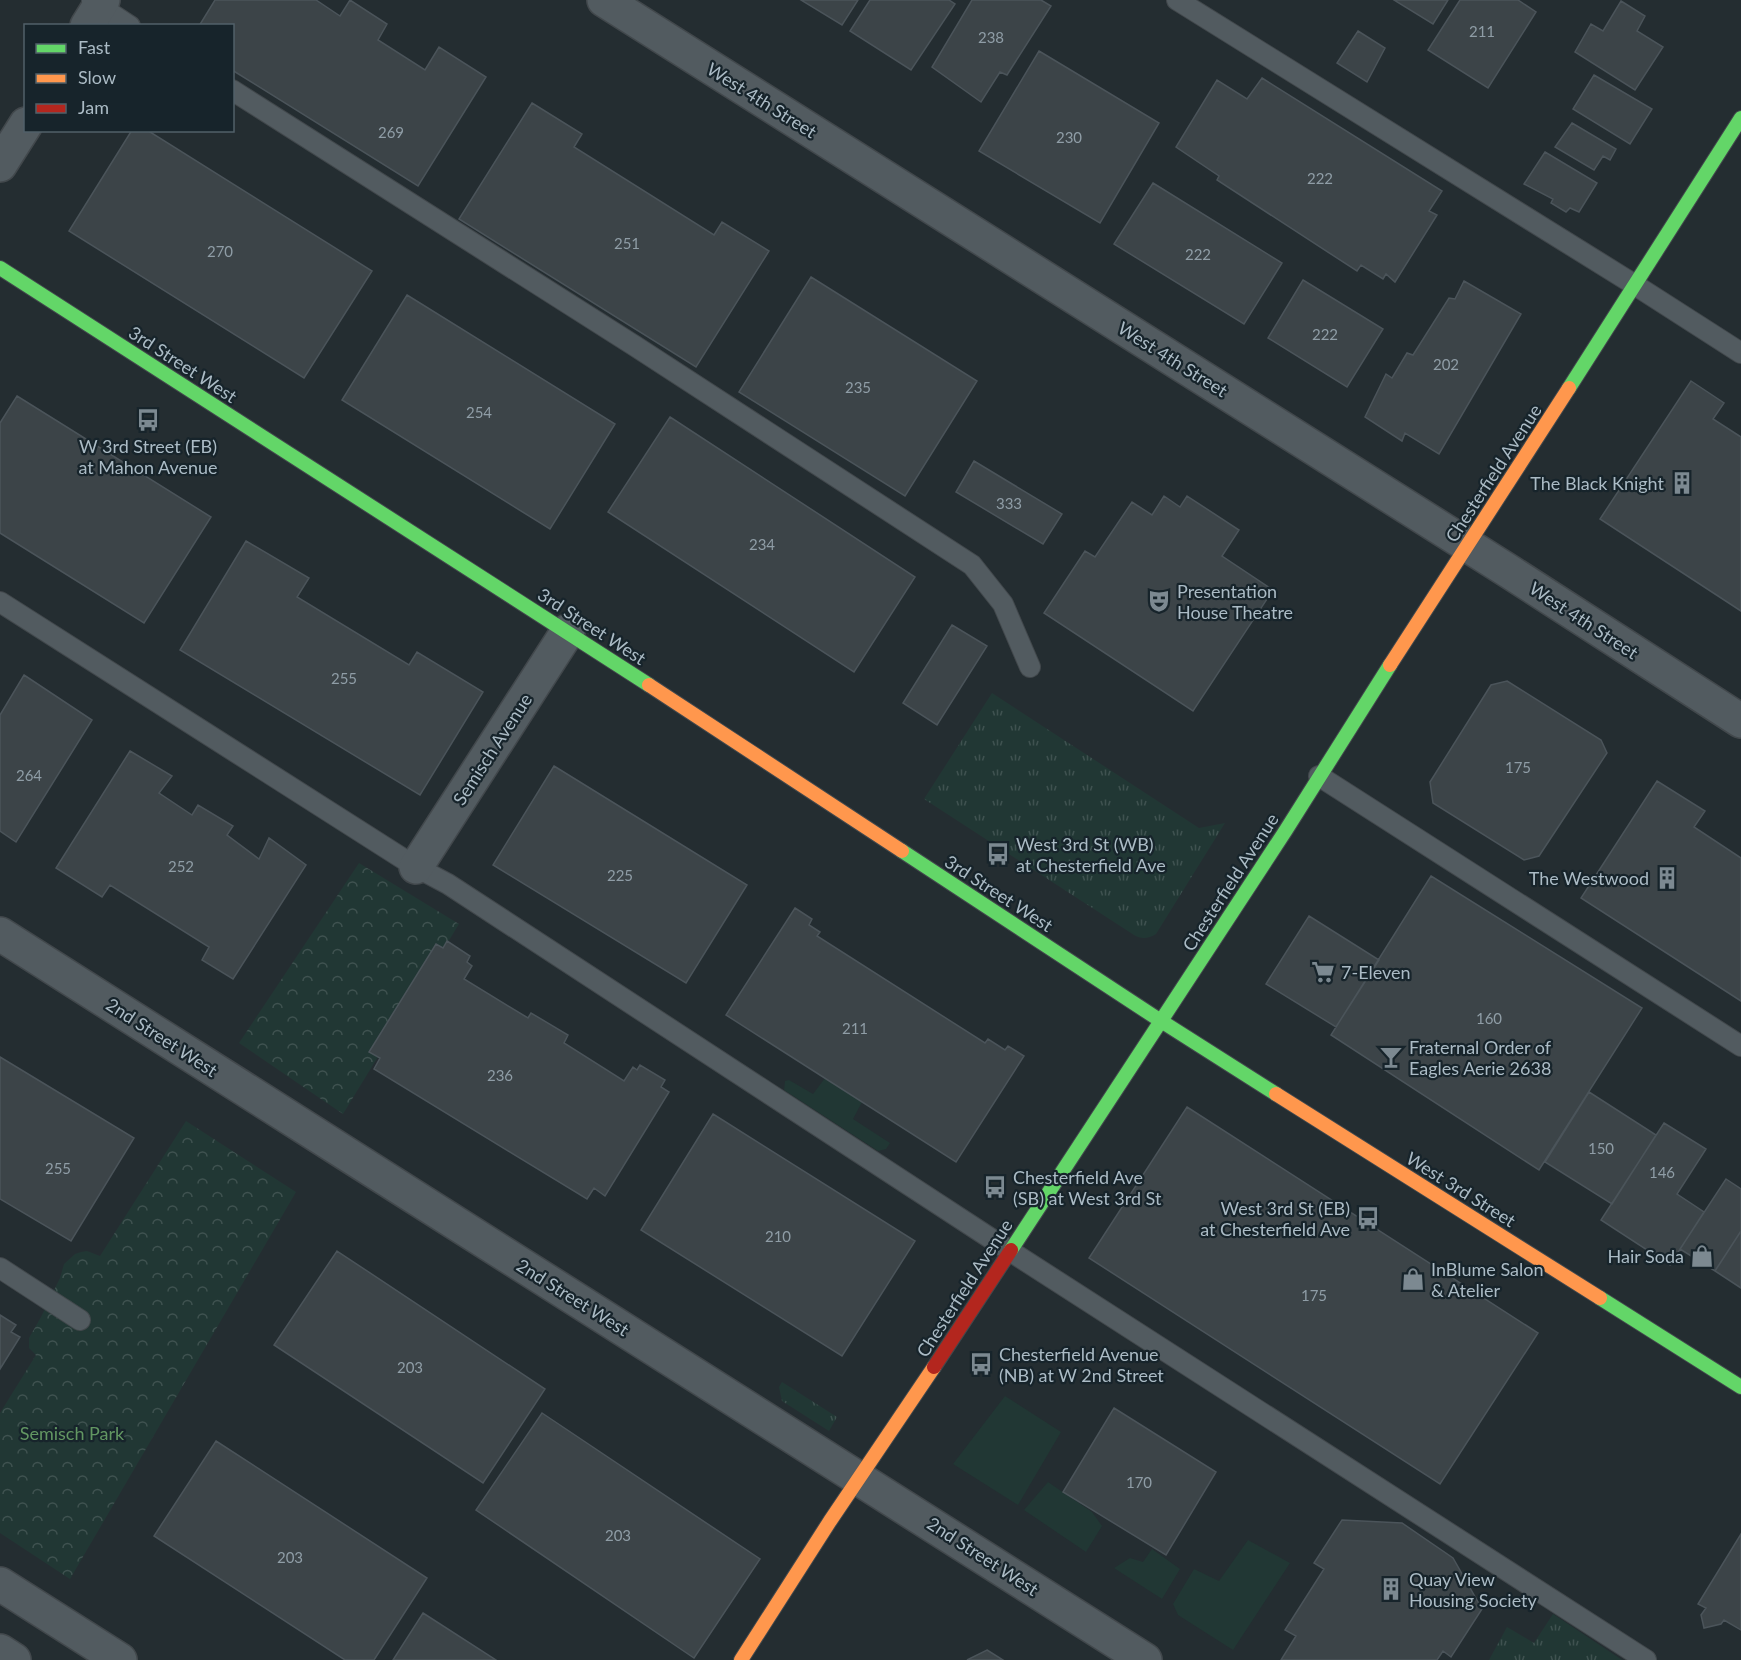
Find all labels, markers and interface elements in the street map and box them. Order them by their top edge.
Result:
house number: 211 [1469,22,1495,40]
legend [24,24,234,132]
house number: 238 [978,28,1004,46]
text: Fast [78,36,111,58]
street label: West 4th Street [703,58,821,143]
text: Slow [78,66,116,88]
text: Jam [78,96,109,118]
house number: 269 [378,123,404,141]
house number: 230 [1056,128,1082,146]
house number: 222 [1307,169,1333,187]
house number: 251 [614,234,640,252]
house number: 270 [207,242,233,260]
house number: 222 [1185,245,1211,263]
street label: West 4th Street [1114,317,1232,402]
street label: 3rd Street West [125,321,242,407]
house number: 222 [1312,325,1338,343]
house number: 202 [1433,355,1459,373]
house number: 235 [845,378,871,396]
street label: Chesterfield Avenue [1440,400,1546,546]
house number: 254 [466,403,492,421]
bus stop icon: W 3rd Street (EB) at Mahon Avenue [135,407,161,433]
place label: W 3rd Street (EB) at Mahon Avenue [78,435,218,478]
building icon: The Black Knight [1669,470,1695,496]
place label: The Black Knight [1530,472,1665,494]
house number: 333 [996,494,1022,512]
house number: 234 [749,535,775,553]
street label: West 4th Street [1526,577,1643,664]
place label: Presentation House Theatre [1177,580,1293,623]
street label: 3rd Street West [534,583,651,669]
theatre icon: Presentation House Theatre [1146,588,1172,614]
house number: 255 [331,669,357,687]
street label: Semisch Avenue [448,689,536,809]
house number: 175 [1505,758,1531,776]
house number: 264 [16,766,42,784]
street label: Chesterfield Avenue [1177,809,1283,955]
place label: West 3rd St (WB) at Chesterfield Ave [1016,833,1166,876]
bus stop icon: West 3rd St (WB) at Chesterfield Ave [985,841,1011,867]
street label: 3rd Street West [941,850,1058,936]
house number: 252 [168,857,194,875]
building icon: The Westwood [1654,865,1680,891]
house number: 225 [607,866,633,884]
place label: The Westwood [1529,867,1649,889]
supermarket icon: 7-Eleven [1310,959,1336,985]
place label: 7-Eleven [1341,961,1411,983]
street label: 2nd Street West [102,993,222,1081]
house number: 160 [1476,1009,1502,1027]
house number: 211 [842,1019,868,1037]
place label: Fraternal Order of Eagles Aerie 2638 [1409,1036,1552,1079]
bar icon: Fraternal Order of Eagles Aerie 2638 [1378,1044,1404,1070]
house number: 236 [487,1066,513,1084]
house number: 150 [1588,1139,1614,1157]
street label: West 3rd Street [1402,1147,1520,1232]
house number: 255 [45,1159,71,1177]
house number: 146 [1649,1163,1675,1181]
place label: Chesterfield Ave (SB) at West 3rd St [1013,1166,1162,1209]
bus stop icon: Chesterfield Ave (SB) at West 3rd St [982,1174,1008,1200]
place label: West 3rd St (EB) at Chesterfield Ave [1200,1197,1350,1240]
bus stop icon: West 3rd St (EB) at Chesterfield Ave [1355,1205,1381,1231]
street label: Chesterfield Avenue [911,1215,1017,1361]
house number: 210 [765,1227,791,1245]
shop icon: Hair Soda [1689,1243,1715,1269]
place label: Hair Soda [1608,1245,1684,1267]
street label: 2nd Street West [513,1254,634,1341]
place label: InBlume Salon & Atelier [1431,1258,1544,1301]
shop icon: InBlume Salon & Atelier [1400,1266,1426,1292]
house number: 175 [1301,1286,1327,1304]
place label: Chesterfield Avenue (NB) at W 2nd Street [999,1343,1164,1386]
bus stop icon: Chesterfield Avenue (NB) at W 2nd Street [968,1351,994,1377]
house number: 203 [397,1358,423,1376]
park label: Semisch Park [20,1422,125,1444]
house number: 170 [1126,1473,1152,1491]
street label: 2nd Street West [923,1512,1043,1600]
house number: 203 [605,1526,631,1544]
house number: 203 [277,1548,303,1566]
place label: Quay View Housing Society [1409,1568,1538,1611]
building icon: Quay View Housing Society [1378,1576,1404,1602]

